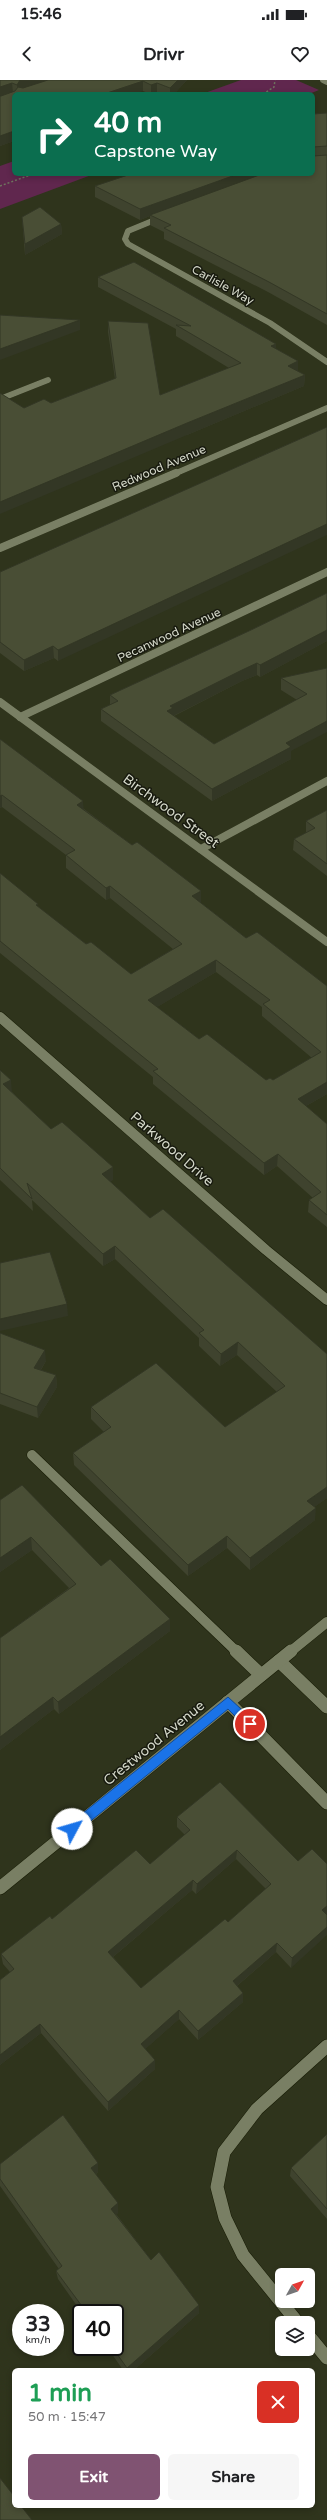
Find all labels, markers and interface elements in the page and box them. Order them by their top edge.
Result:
text: 15:46 [20,5,62,23]
icon: back [16,43,38,65]
text: Drivr [143,43,184,65]
icon: heart [289,43,311,65]
text: 40 m [94,106,162,140]
icon: right [28,108,80,160]
text: Capstone Way [94,140,217,162]
street label: Carlisle Way [189,262,257,308]
street label: Redwood Avenue [110,442,208,494]
street label: Pecanwood Avenue [115,605,223,665]
street label: Birchwood Street [120,770,223,852]
street label: Parkwood Drive [127,1108,217,1190]
street label: Crestwood Avenue [100,1697,208,1789]
pin [233,1707,267,1741]
icon: arrive [239,1713,261,1735]
position arrow [51,1808,93,1850]
north arrow [275,2268,315,2308]
map controls [275,2268,315,2356]
speed limit sign: 40 [72,2304,124,2356]
text: 33 [25,2313,51,2337]
button: layers [275,2316,315,2356]
text: km/h [25,2334,51,2346]
text: 1 min [28,2379,92,2408]
button: close [257,2381,299,2423]
text: 50 m · 15:47 [28,2409,106,2425]
button: Exit [28,2454,160,2500]
button: Share [168,2454,299,2500]

